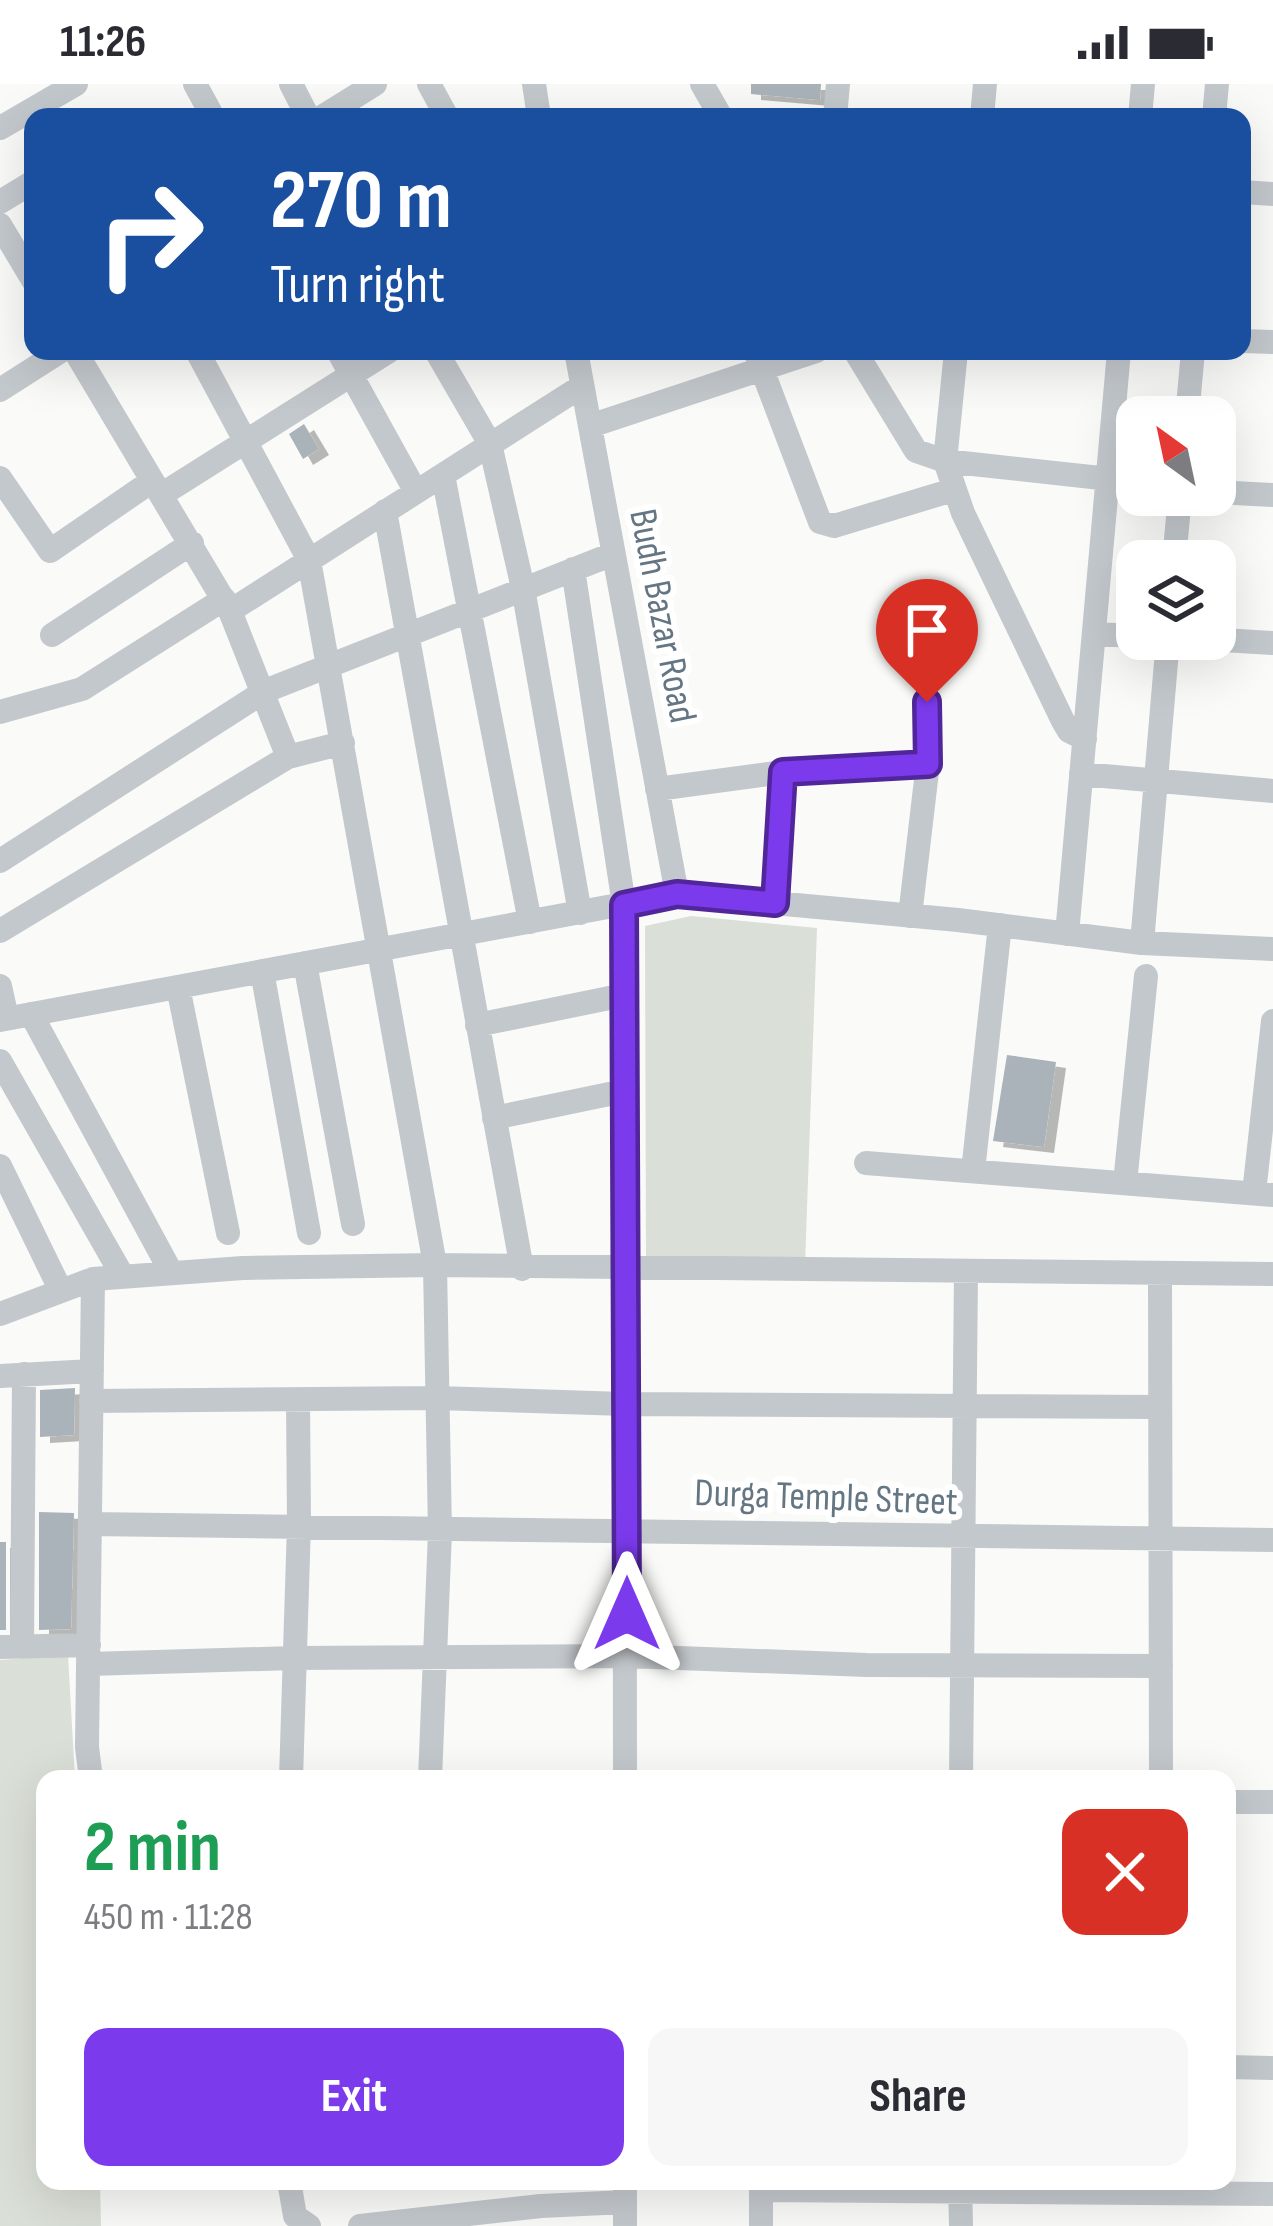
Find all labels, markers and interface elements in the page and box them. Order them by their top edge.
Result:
text: 11:26 [60,15,146,70]
text: 270 m [270,151,452,252]
icon: right [72,156,228,312]
text: Turn right [270,253,445,318]
north arrow [1116,396,1236,516]
map controls [1116,396,1236,660]
street label: Budh Bazar Road [618,505,706,727]
button: layers [1116,540,1236,660]
pin [876,579,978,702]
icon: arrive [894,597,960,663]
street label: Durga Temple Street [694,1470,958,1526]
position arrow [564,1551,690,1677]
text: 2 min [84,1805,221,1892]
button: close [1062,1809,1188,1935]
text: 450 m · 11:28 [84,1894,253,1941]
button: Exit [84,2028,624,2166]
button: Share [648,2028,1188,2166]

